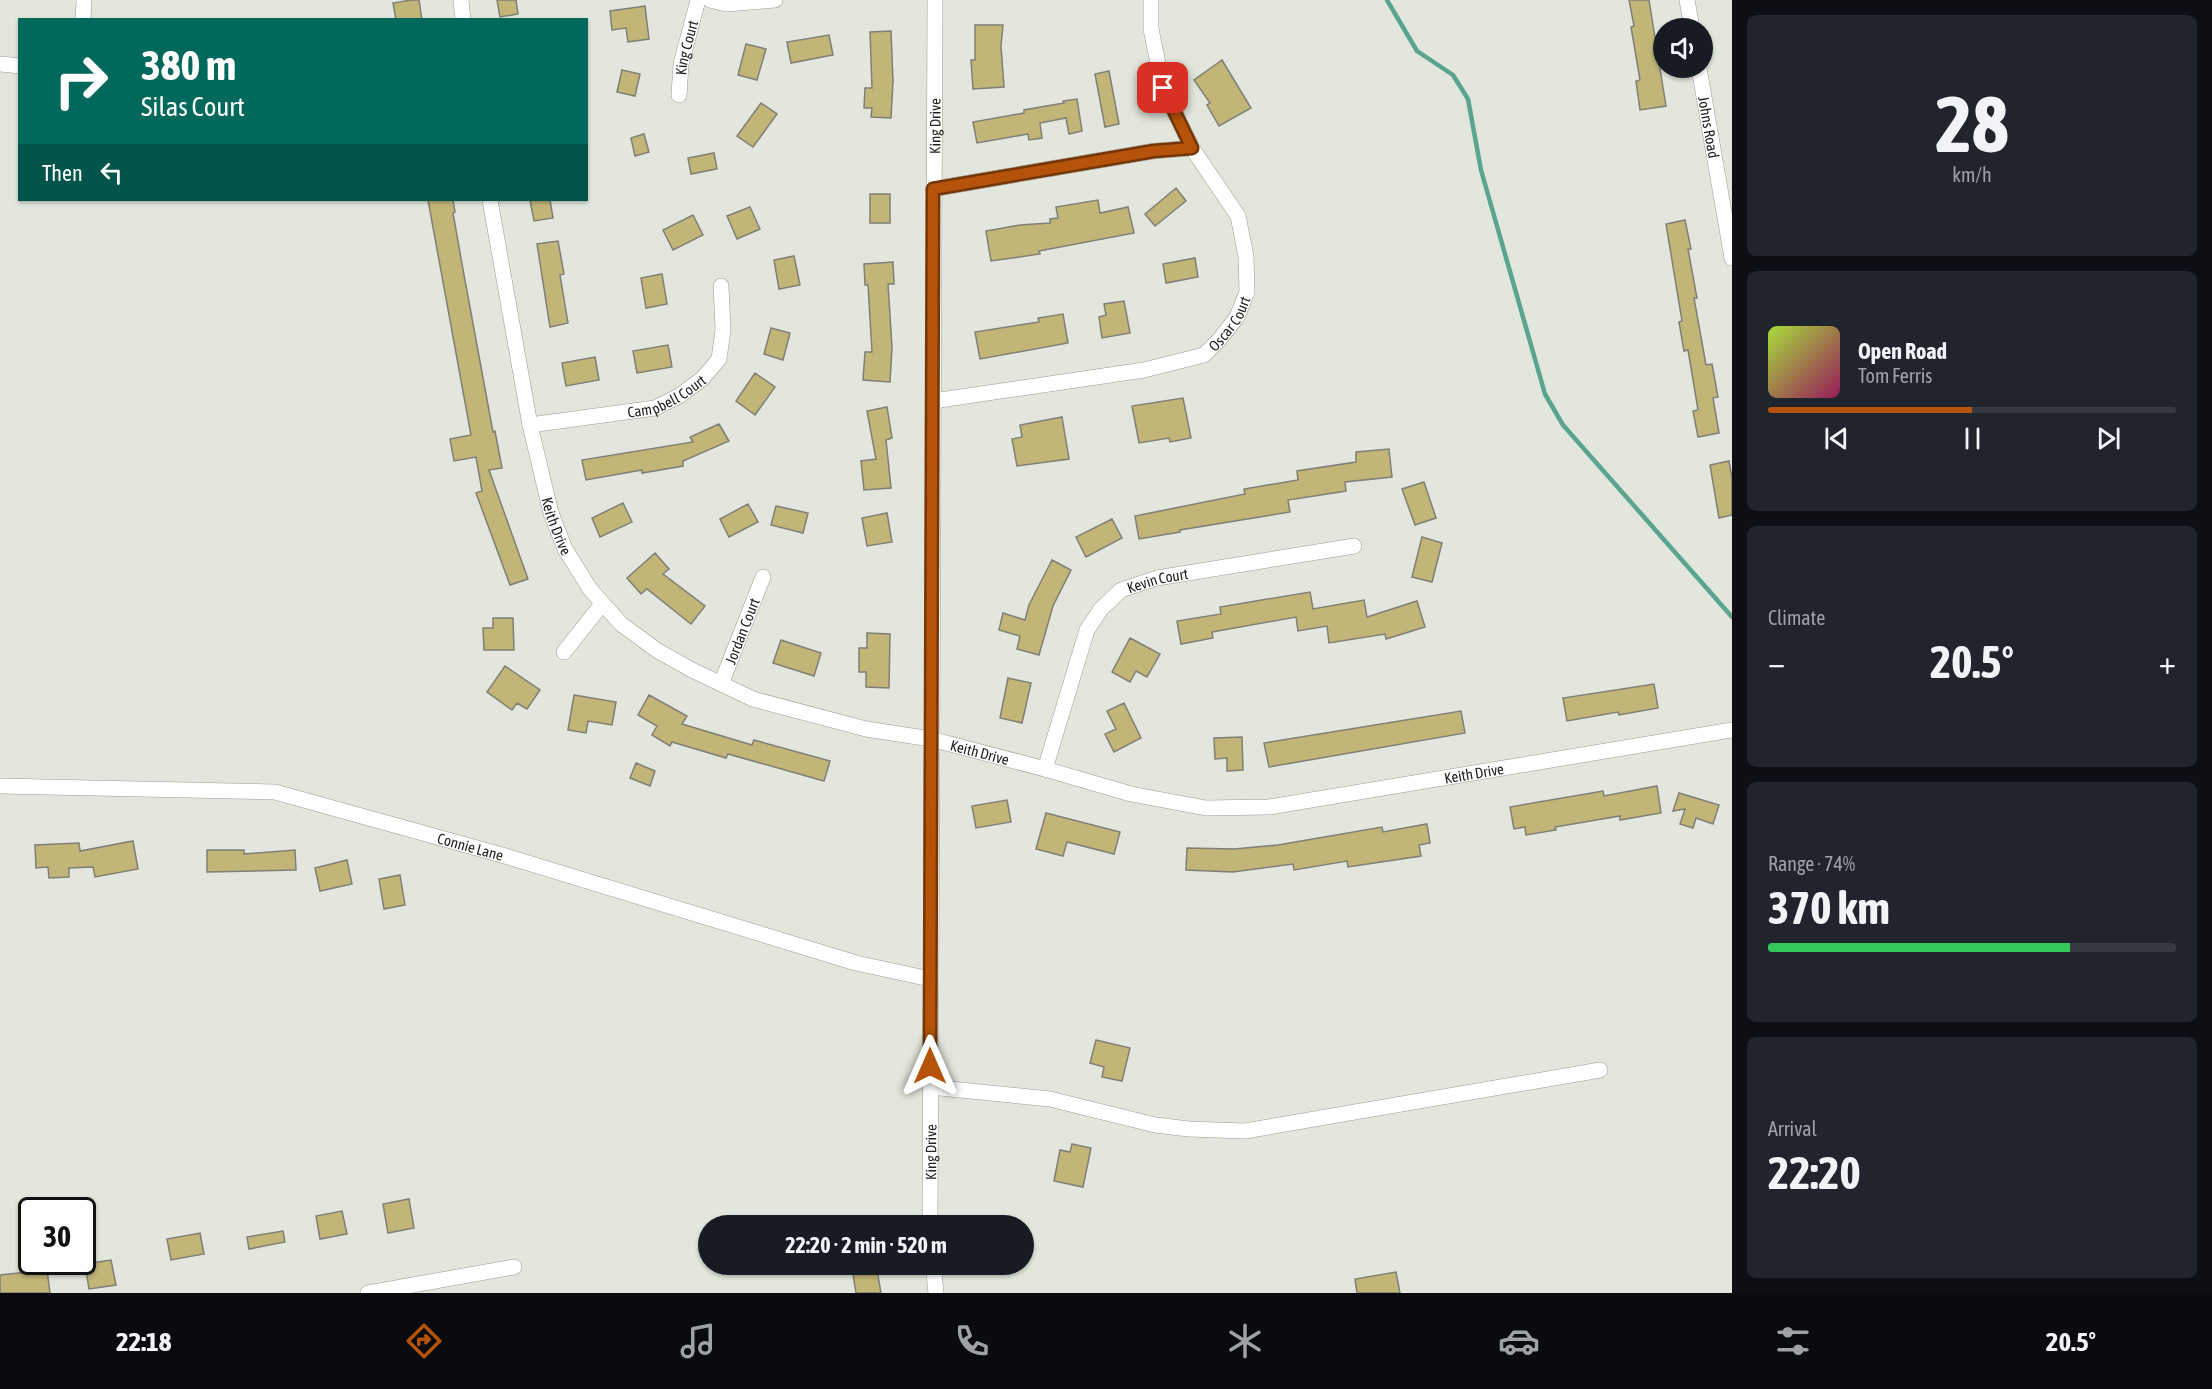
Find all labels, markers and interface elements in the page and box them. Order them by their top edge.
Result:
street label: King Court [672,18,701,76]
map controls [1653,18,1713,78]
button: sound [1653,18,1713,78]
text: 380 m [141,41,236,89]
icon: right [42,42,120,120]
pin [1137,62,1188,113]
icon: arrive [1146,71,1179,104]
text: 28 [1935,79,2009,169]
text: Silas Court [141,91,245,122]
street label: Johns Road [1696,95,1723,159]
street label: King Drive [926,98,943,154]
icon: left [95,156,128,189]
text: Then [42,160,83,186]
text: km/h [1952,163,1992,186]
street label: Oscar Court [1205,294,1253,354]
text: Open Road [1858,338,1947,364]
text: Tom Ferris [1858,364,1932,387]
street label: Campbell Court [626,371,709,420]
icon: previous [1820,422,1853,455]
icon: pause [1956,422,1989,455]
icon: next [2092,422,2125,455]
street label: Keith Drive [539,495,575,558]
street label: Kevin Court [1125,565,1189,596]
street label: Jordan Court [721,596,762,666]
text: Climate [1768,606,1825,629]
text: 20.5° [1930,636,2014,688]
text: − [1768,643,1785,681]
text: + [2159,643,2176,681]
street label: Keith Drive [949,736,1011,768]
street label: Keith Drive [1443,760,1505,786]
street label: Connie Lane [436,829,506,864]
text: Range · 74% [1768,852,1855,875]
text: 370 km [1768,882,1890,934]
position arrow [898,1034,962,1098]
text: Arrival [1768,1117,1817,1140]
street label: King Drive [922,1124,939,1180]
text: 22:20 [1768,1147,1861,1199]
speed limit sign: 30 [18,1197,96,1275]
text: 22:20 · 2 min · 520 m [785,1232,947,1258]
icon: directions [403,1320,445,1362]
icon: music [677,1320,719,1362]
icon: phone [951,1320,993,1362]
icon: climate [1224,1320,1266,1362]
icon: car [1498,1320,1540,1362]
icon: filters [1772,1320,1814,1362]
text: 22:18 [116,1326,171,1357]
text: 20.5° [2046,1326,2096,1357]

